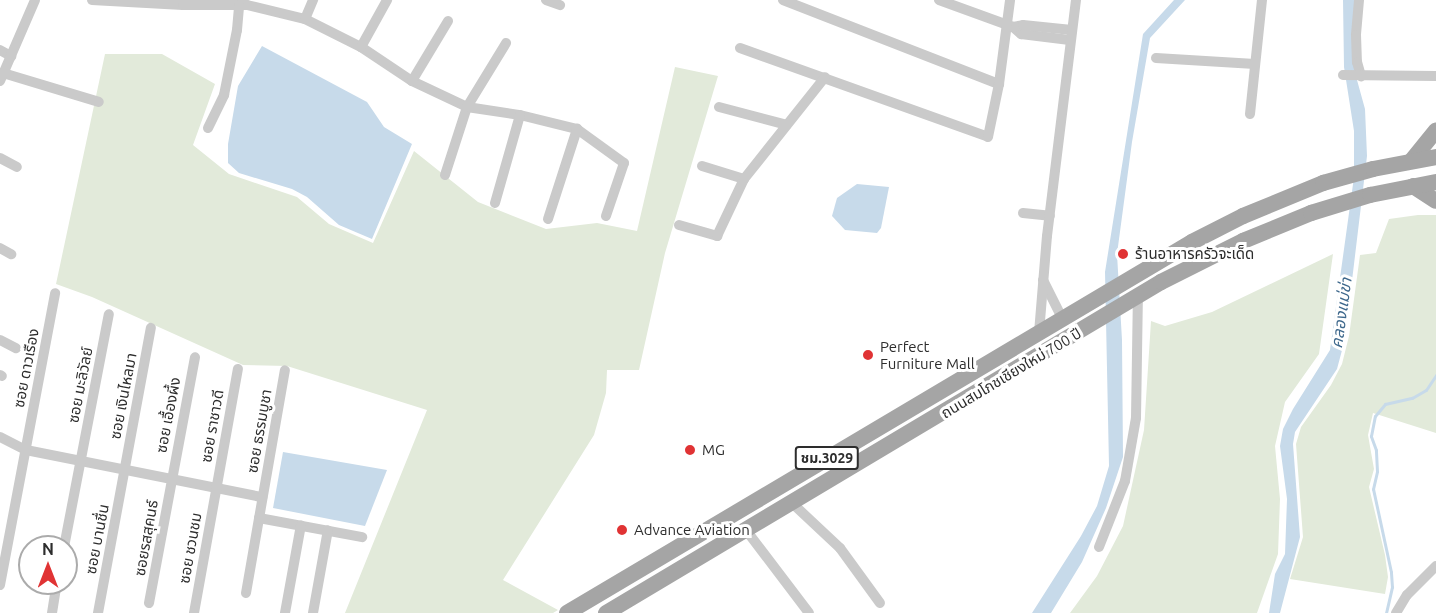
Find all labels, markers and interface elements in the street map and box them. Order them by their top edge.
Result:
place label: ร้านอาหารครัวจะเด็ด [1135,245,1254,263]
marker: ร้านอาหารครัวจะเด็ด [1116,247,1130,261]
water label: คลองแม่ข่า [1327,277,1355,349]
street label: ถนนสมโภชเชียงใหม่ 700 ปี [938,324,1084,422]
street label: ซอย ดาวเรือง [10,327,42,409]
place label: Perfect Furniture Mall [880,337,975,372]
street label: ซอย มะลิวัลย์ [64,345,96,425]
marker: Perfect Furniture Mall [861,348,875,362]
street label: ซอย เงินไหลมา [106,351,140,441]
street label: ซอย เอื้องผึ้ง [152,376,184,454]
street label: ซอย ราชาวดี [197,388,227,464]
street label: ซอย ธรรมบูชา [243,388,275,474]
place label: MG [702,441,725,459]
marker: MG [683,443,697,457]
road number: ชม.3029 [794,447,860,469]
street label: ซอยรสสุคนธ์ [130,499,162,577]
street label: ซอย บานชื่น [81,502,113,576]
street label: ซอย ชวนชม [175,511,205,585]
place label: Advance Aviation [634,521,750,539]
marker: Advance Aviation [615,523,629,537]
north arrow [18,535,78,595]
text: N [42,540,54,558]

